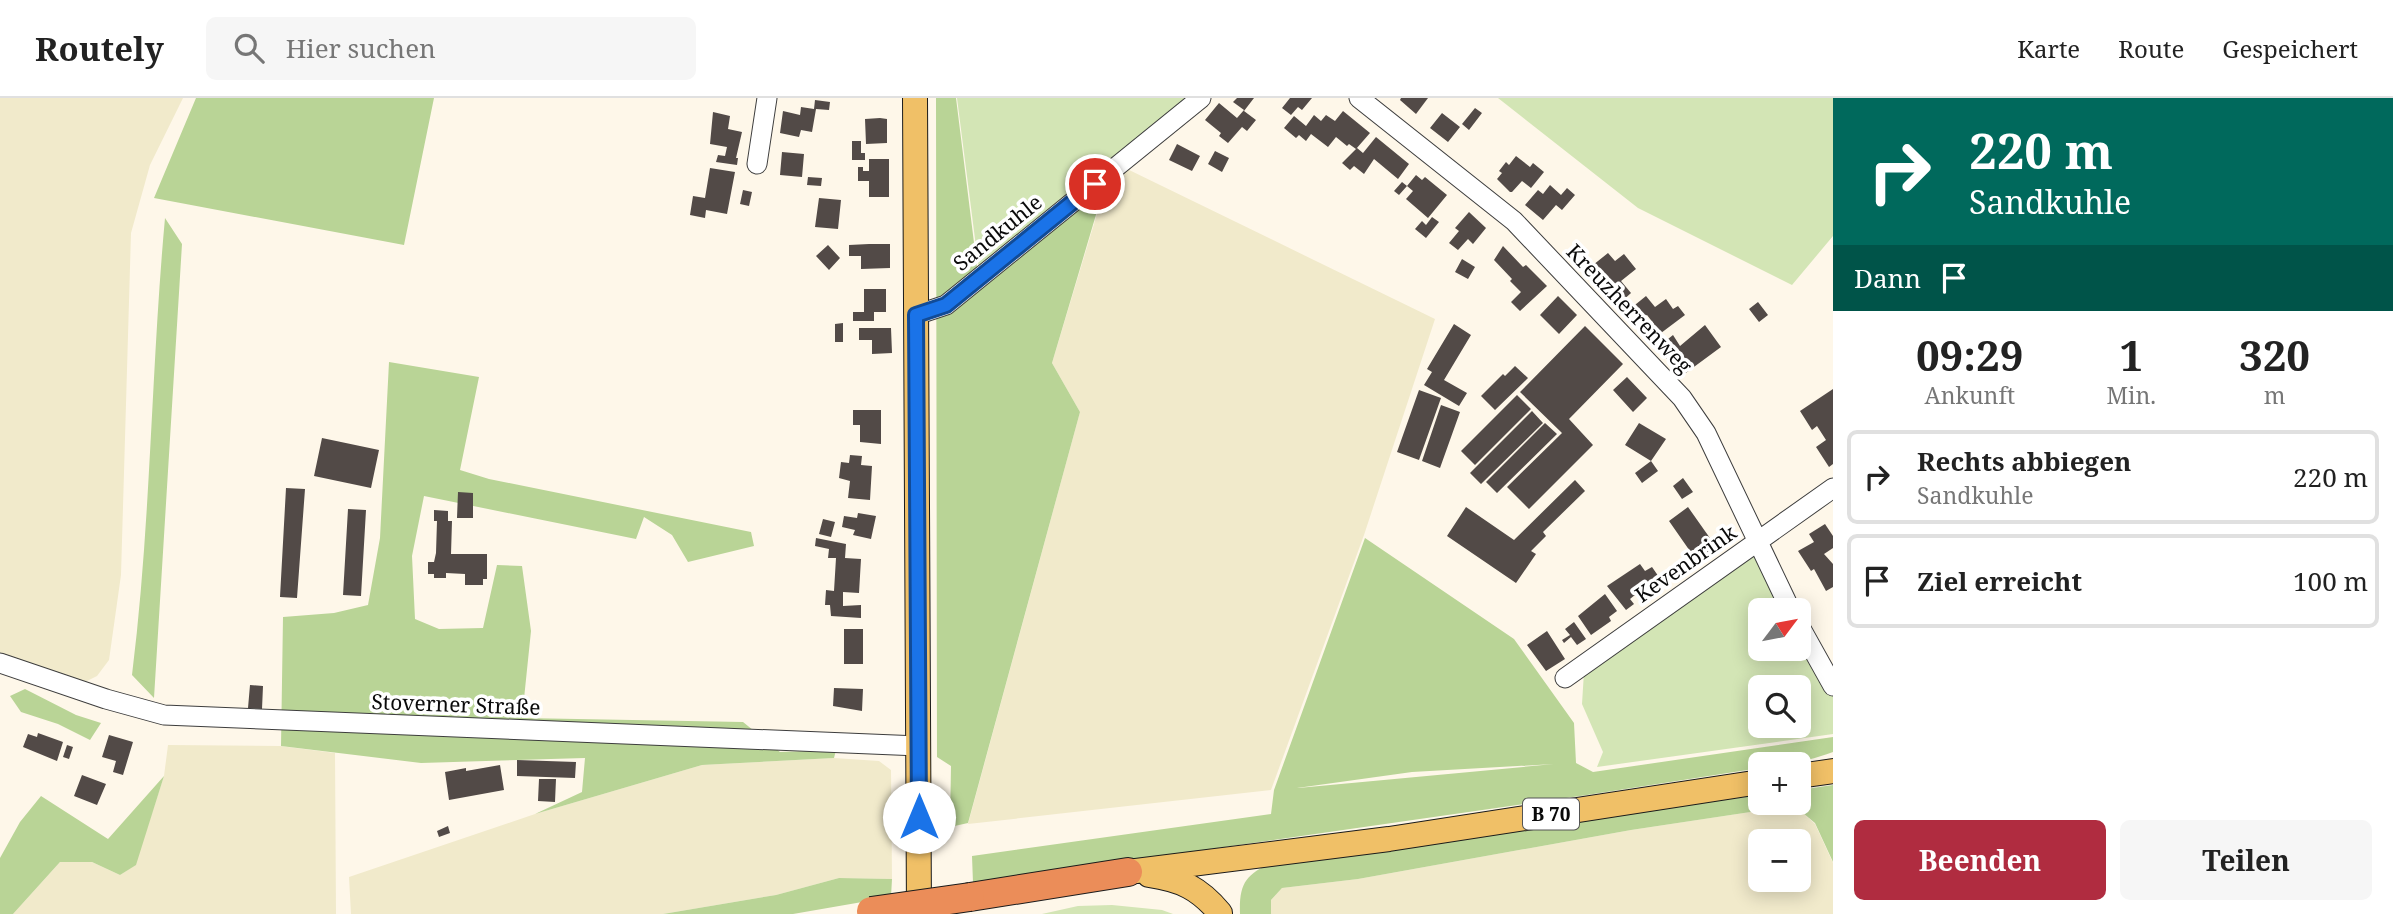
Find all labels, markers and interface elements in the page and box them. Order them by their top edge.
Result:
search box [206,17,696,80]
text: Routely [35,26,164,71]
icon: search [230,29,268,67]
text: Hier suchen [286,30,436,66]
text: Karte [2017,32,2080,65]
text: Route [2118,32,2184,65]
text: Gespeichert [2222,32,2358,65]
text: 220 m [1969,117,2113,183]
icon: right [1854,126,1945,217]
pin [1065,154,1125,214]
icon: arrive [1076,165,1114,203]
text: Sandkuhle [1969,180,2131,223]
street label: Sandkuhle [947,188,1048,277]
street label: Kreuzherrenweg [1561,238,1699,380]
icon: arrive [1935,259,1973,297]
text: Dann [1854,260,1921,296]
text: 09:29 [1916,326,2024,383]
text: 1 [2119,326,2143,383]
text: 320 [2239,326,2310,383]
text: Ankunft [1924,379,2015,411]
text: Min. [2106,379,2156,411]
text: m [2264,379,2285,411]
text: Rechts abbiegen [1917,443,2131,479]
icon: right [1858,458,1896,496]
text: 220 m [2293,459,2368,495]
text: Sandkuhle [1917,479,2034,511]
street label: Kevenbrink [1629,518,1742,608]
icon: arrive [1858,562,1896,600]
text: Ziel erreicht [1917,563,2082,599]
text: 100 m [2293,563,2368,599]
north arrow [1748,598,1811,662]
map controls [1748,598,1811,892]
button: search [1748,675,1811,738]
street label: Stoverner Straße [371,687,541,721]
button: + [1748,752,1811,815]
position arrow [882,780,956,854]
road number: B 70 [1523,799,1579,830]
button: Beenden [1854,820,2106,900]
button: Teilen [2120,820,2372,900]
button: − [1748,829,1811,892]

